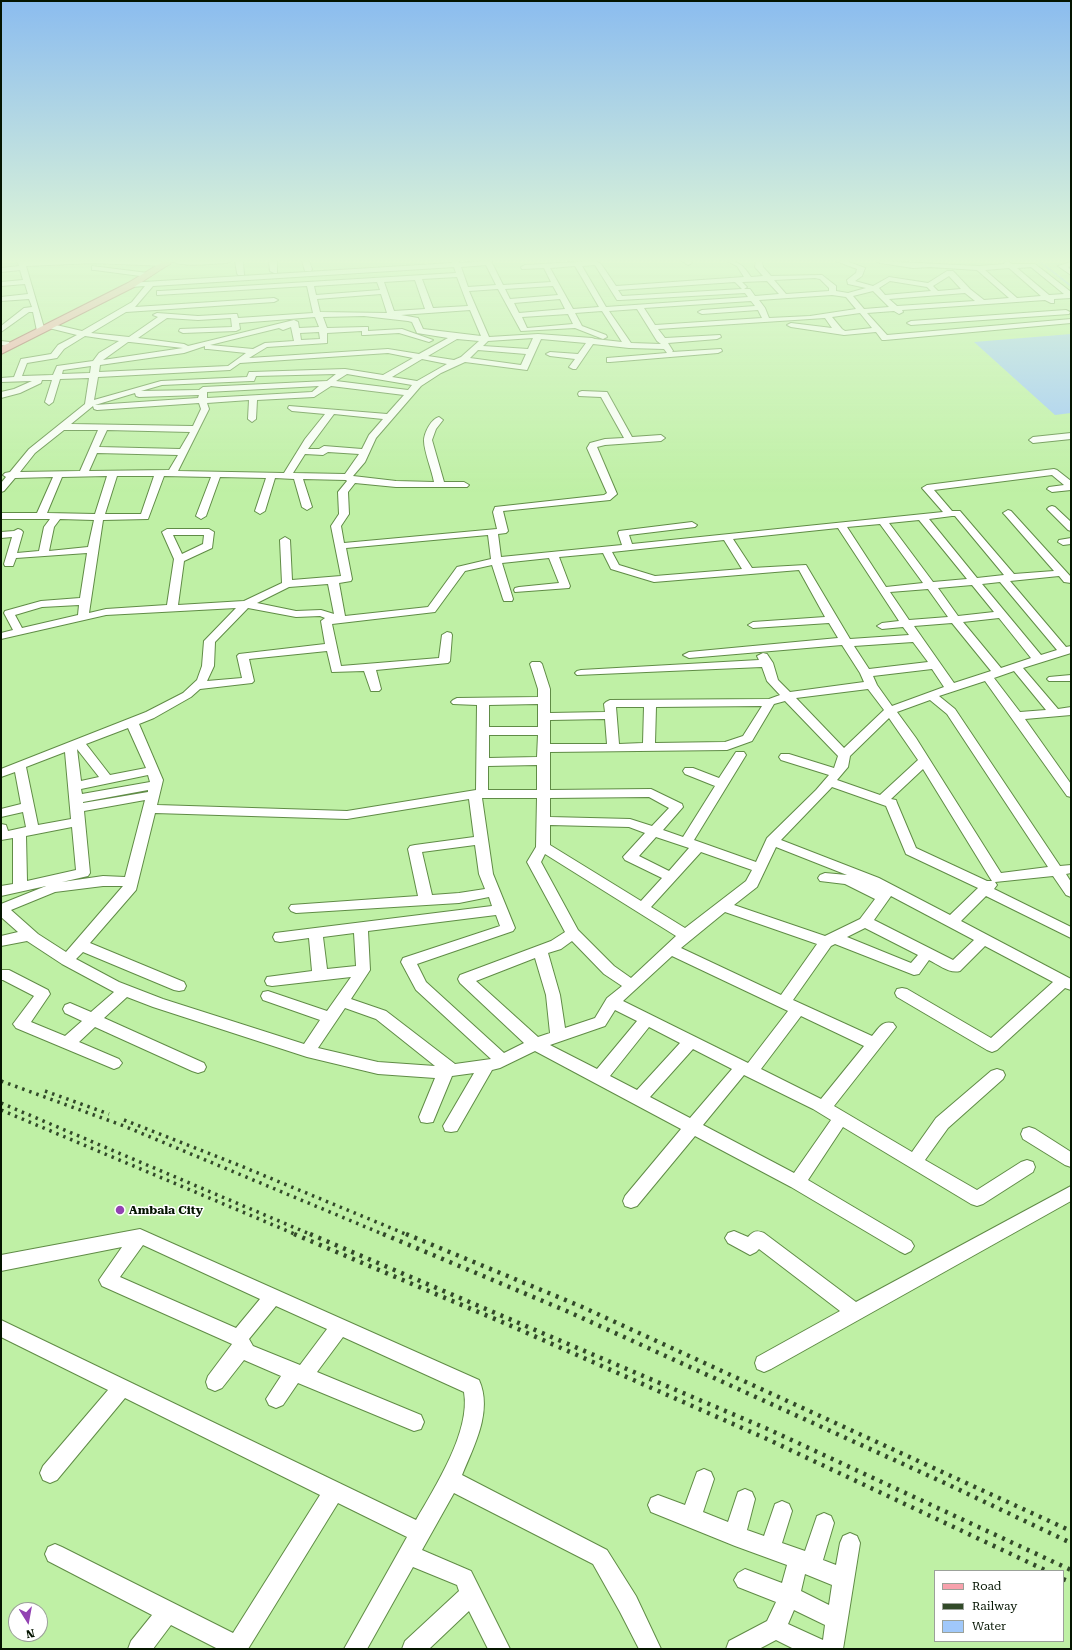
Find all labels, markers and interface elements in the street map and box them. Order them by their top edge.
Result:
place label: Ambala City [129,1203,203,1217]
marker: Ambala City [114,1204,126,1216]
legend [934,1570,1064,1642]
text: Road [972,1579,1001,1593]
text: Railway [972,1599,1017,1613]
north arrow [8,1602,48,1642]
text: Water [972,1619,1006,1633]
text: N [25,1626,36,1640]

